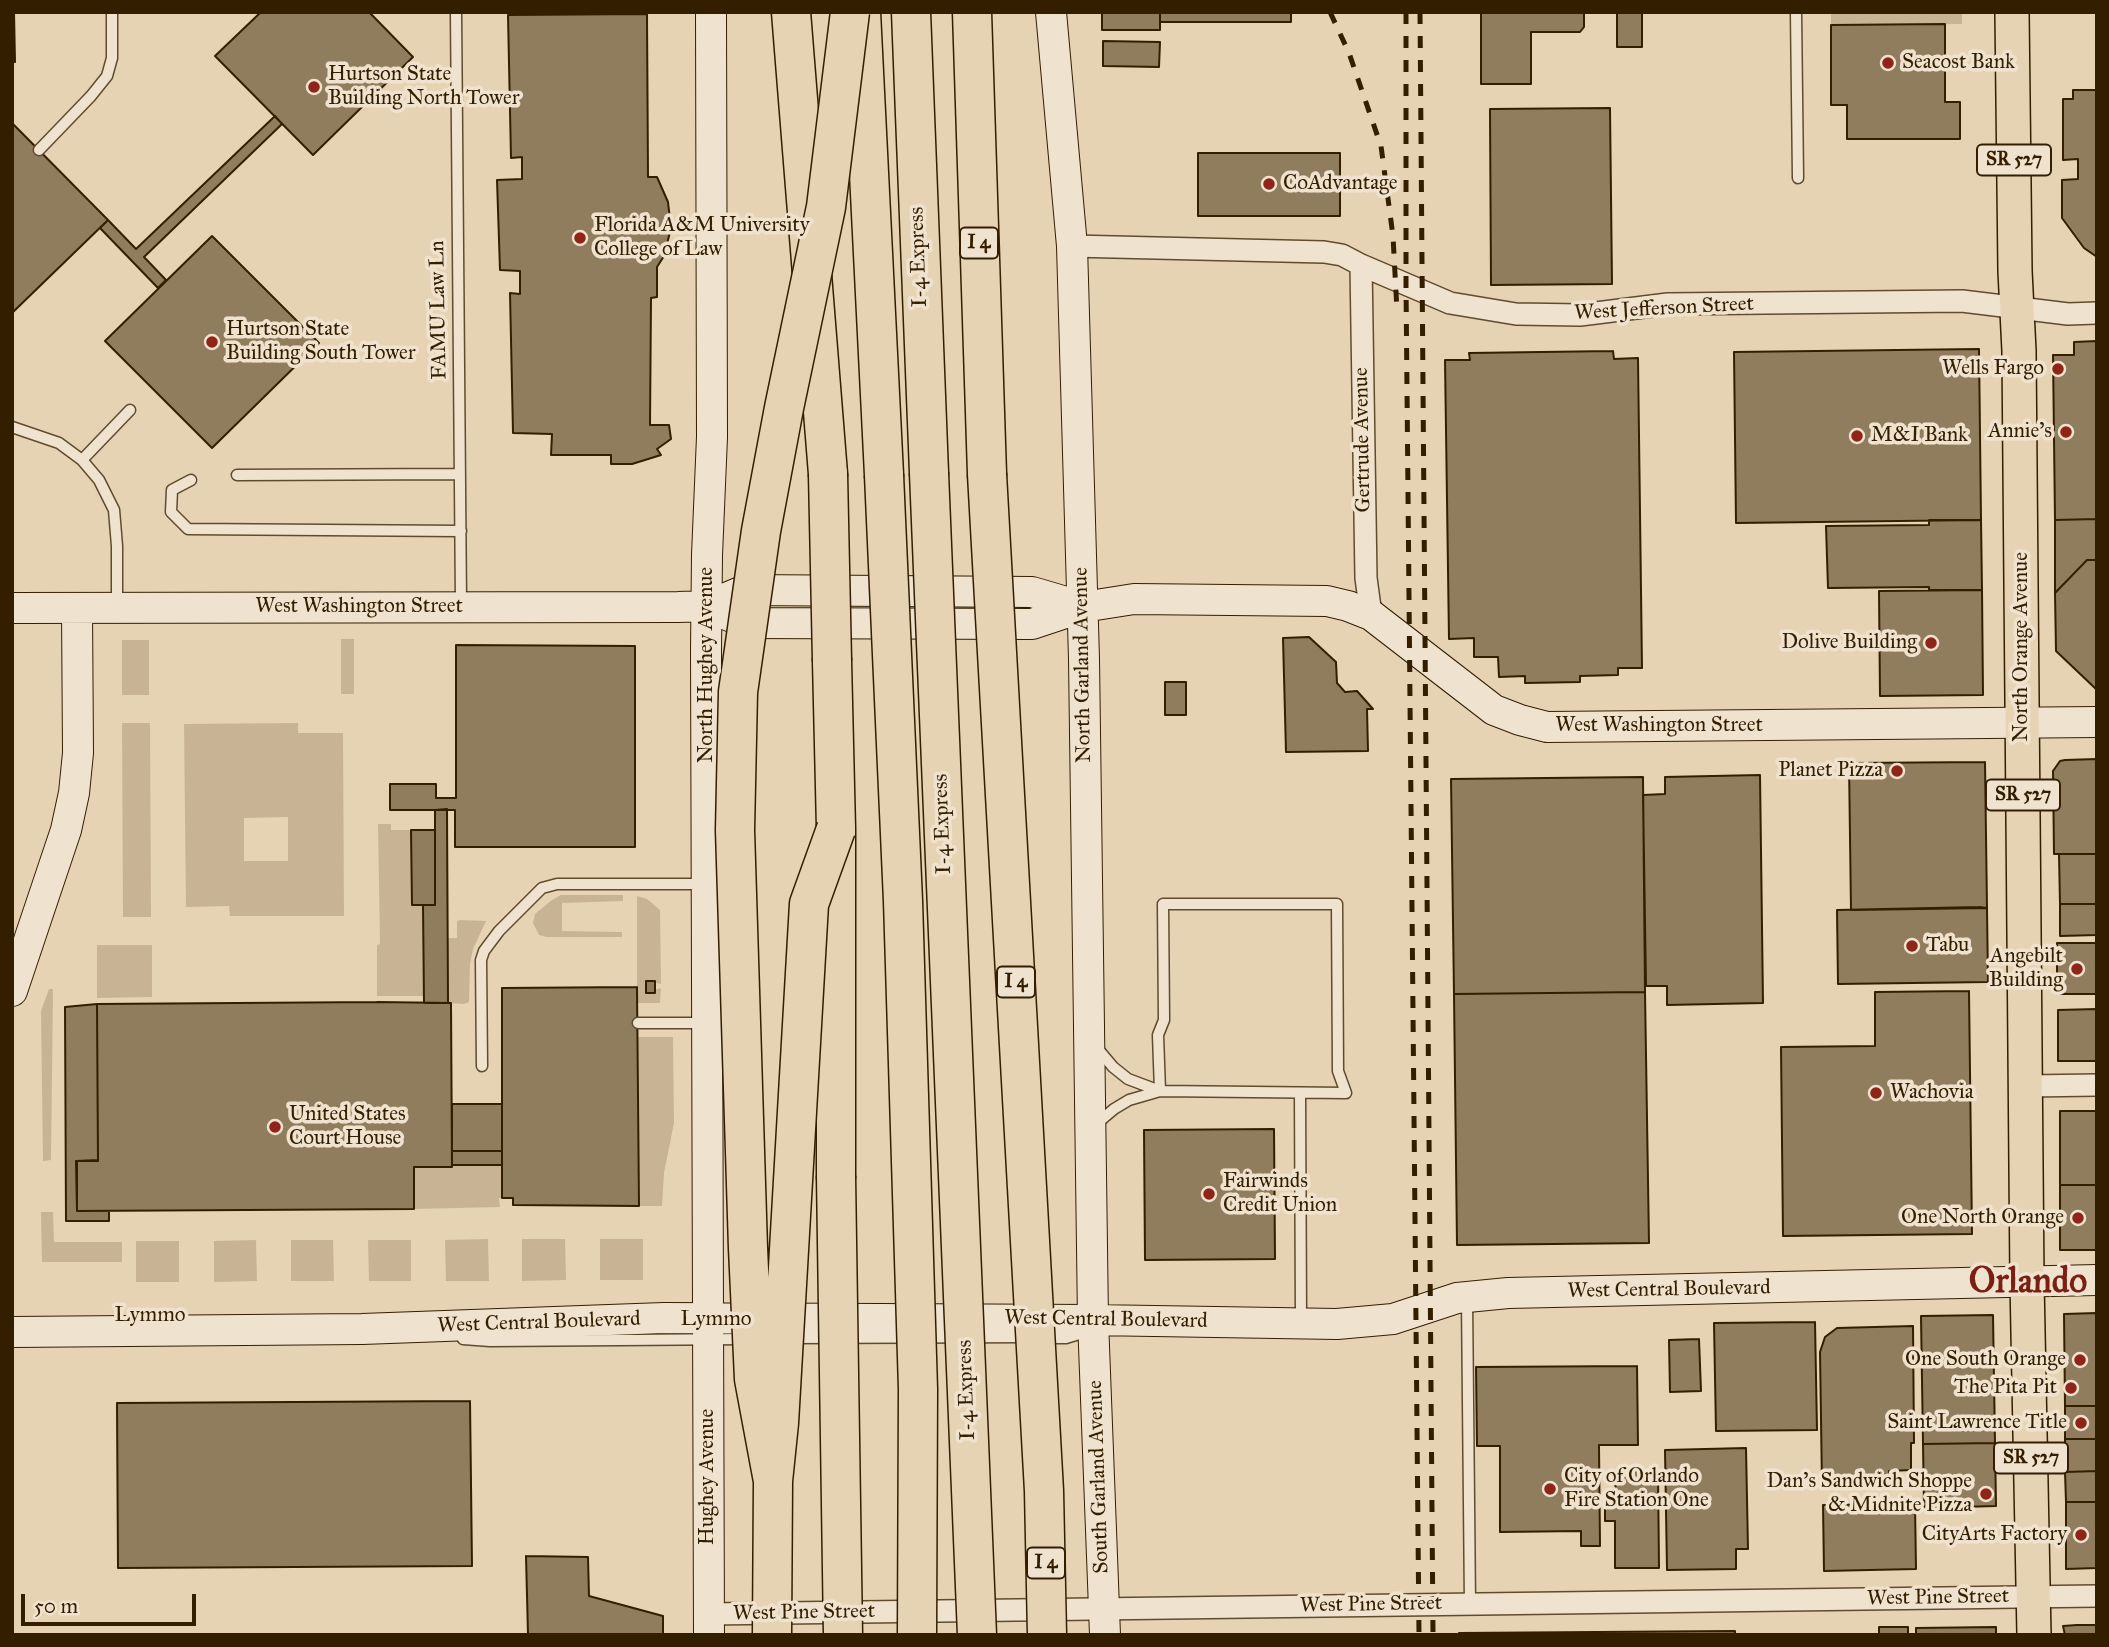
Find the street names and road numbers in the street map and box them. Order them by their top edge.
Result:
road number: SR 527 [1977,144,2051,176]
street label: I-4 Express [905,206,933,308]
road number: I 4 [960,228,998,258]
street label: FAMU Law Ln [425,240,453,380]
street label: West Jefferson Street [1574,292,1754,326]
street label: Gertrude Avenue [1349,367,1377,513]
street label: North Orange Avenue [2009,552,2035,742]
street label: North Hughey Avenue [694,567,720,763]
street label: North Garland Avenue [1069,567,1097,763]
street label: West Washington Street [255,594,463,620]
street label: West Washington Street [1555,713,1763,739]
street label: I-4 Express [929,773,957,875]
road number: SR 527 [1986,780,2060,810]
road number: I 4 [997,966,1035,998]
street label: West Central Boulevard [1567,1276,1771,1304]
street label: Lymmo [114,1303,186,1329]
street label: West Central Boulevard [1004,1306,1208,1334]
street label: West Central Boulevard [437,1307,641,1339]
street label: Lymmo [680,1307,752,1333]
street label: I-4 Express [953,1339,981,1441]
street label: South Garland Avenue [1083,1380,1115,1574]
street label: Hughey Avenue [695,1409,721,1545]
road number: SR 527 [1994,1442,2068,1474]
road number: I 4 [1027,1548,1065,1578]
street label: West Pine Street [1867,1584,2009,1612]
street label: West Pine Street [1300,1591,1442,1619]
street label: West Pine Street [733,1599,875,1627]

